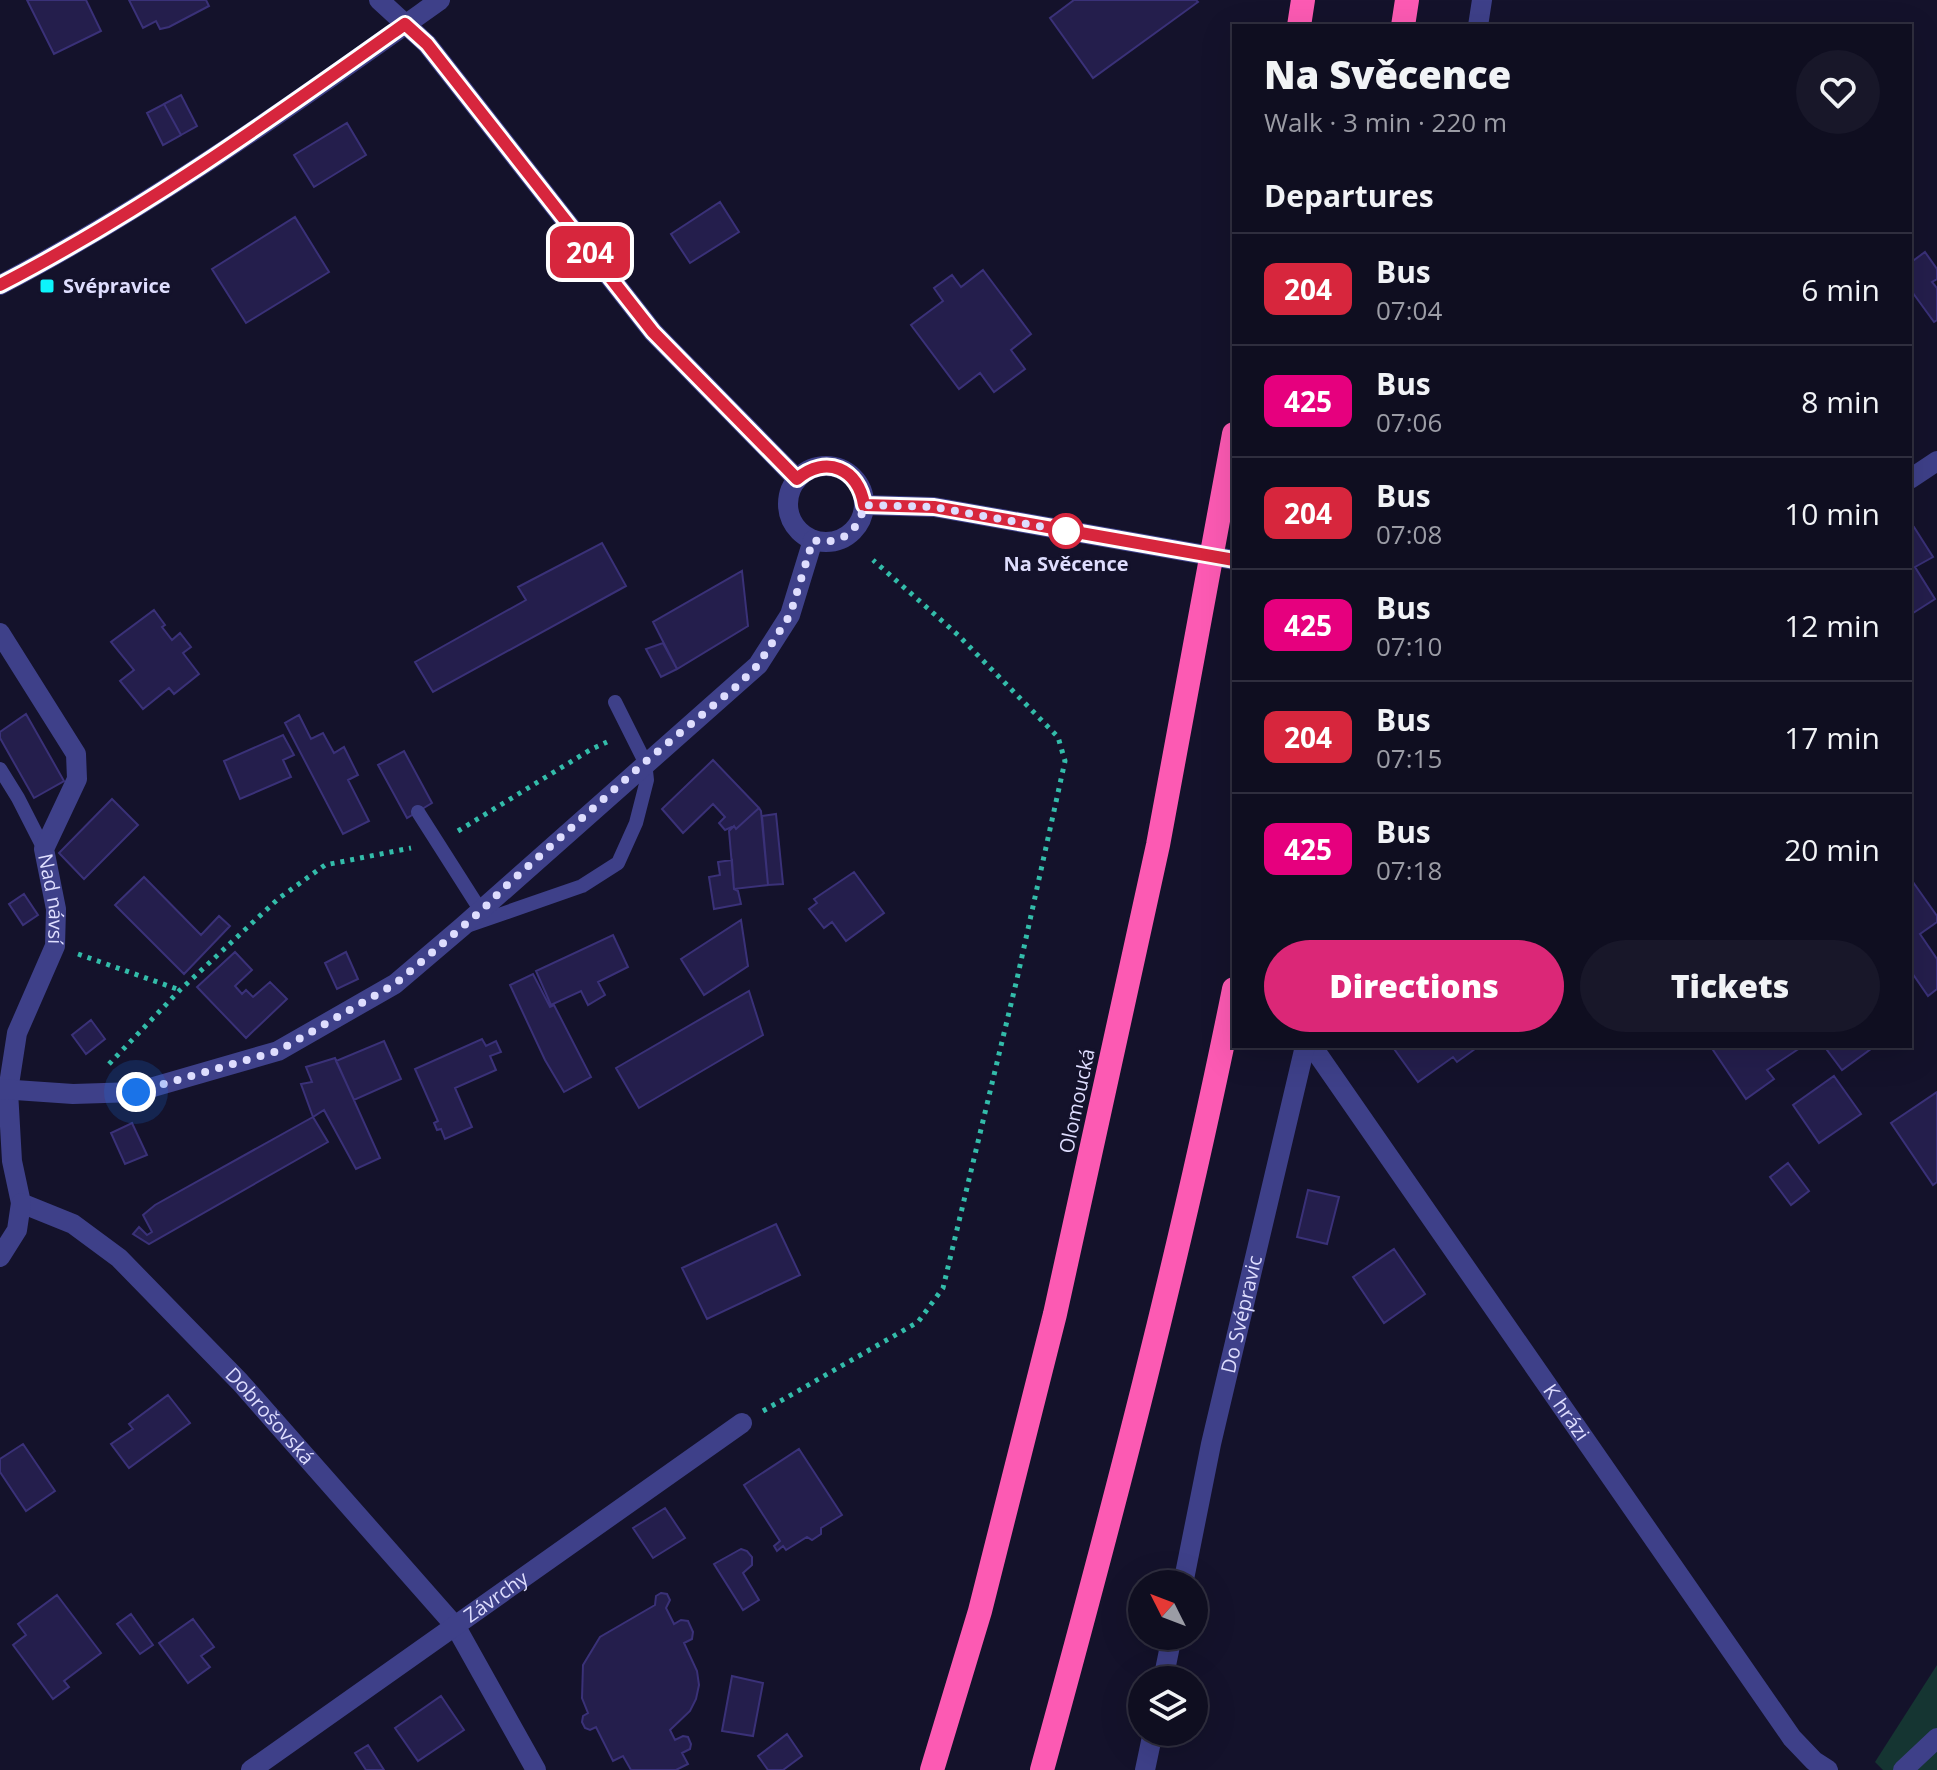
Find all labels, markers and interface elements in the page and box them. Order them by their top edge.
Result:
text: Na Svěcence [1264,48,1511,100]
button: heart [1796,50,1880,134]
text: Walk · 3 min · 220 m [1264,104,1507,140]
text: Departures [1264,175,1434,216]
line badge: 204 [544,226,636,278]
text: 204 [566,233,614,271]
text: Bus [1376,251,1431,292]
text: 6 min [1801,269,1880,310]
text: 204 [1284,270,1332,308]
place label: Svépravice [63,272,171,299]
marker: Svépravice [38,277,56,295]
text: 07:04 [1376,292,1442,328]
text: Bus [1376,363,1431,404]
text: 8 min [1801,381,1880,422]
text: 425 [1284,382,1332,420]
text: 07:06 [1376,404,1442,440]
text: Bus [1376,475,1431,516]
text: 10 min [1784,493,1880,534]
text: 204 [1284,494,1332,532]
marker: Na Svěcence [1049,514,1083,548]
text: 07:08 [1376,516,1442,552]
place label: Na Svěcence [1003,550,1129,577]
text: Bus [1376,587,1431,628]
text: 12 min [1784,605,1880,646]
text: 425 [1284,606,1332,644]
text: 07:10 [1376,628,1442,664]
text: Bus [1376,699,1431,740]
text: 17 min [1784,717,1880,758]
text: 204 [1284,718,1332,756]
text: 07:15 [1376,740,1442,776]
text: Bus [1376,811,1431,852]
text: 20 min [1784,829,1880,870]
text: 425 [1284,830,1332,868]
street label: Nad návsí [32,851,70,946]
text: 07:18 [1376,852,1442,888]
button: Directions [1264,940,1564,1032]
button: Tickets [1580,940,1880,1032]
street label: Olomoucká [1052,1046,1101,1156]
your location [116,1072,156,1112]
street label: Do Svépravic [1214,1253,1268,1376]
street label: Dobrošovská [220,1361,321,1470]
street label: K hrázi [1537,1378,1596,1446]
street label: Závrchy [458,1564,534,1628]
north arrow [1128,1570,1208,1650]
map controls [1128,1570,1208,1746]
button: layers [1128,1666,1208,1746]

